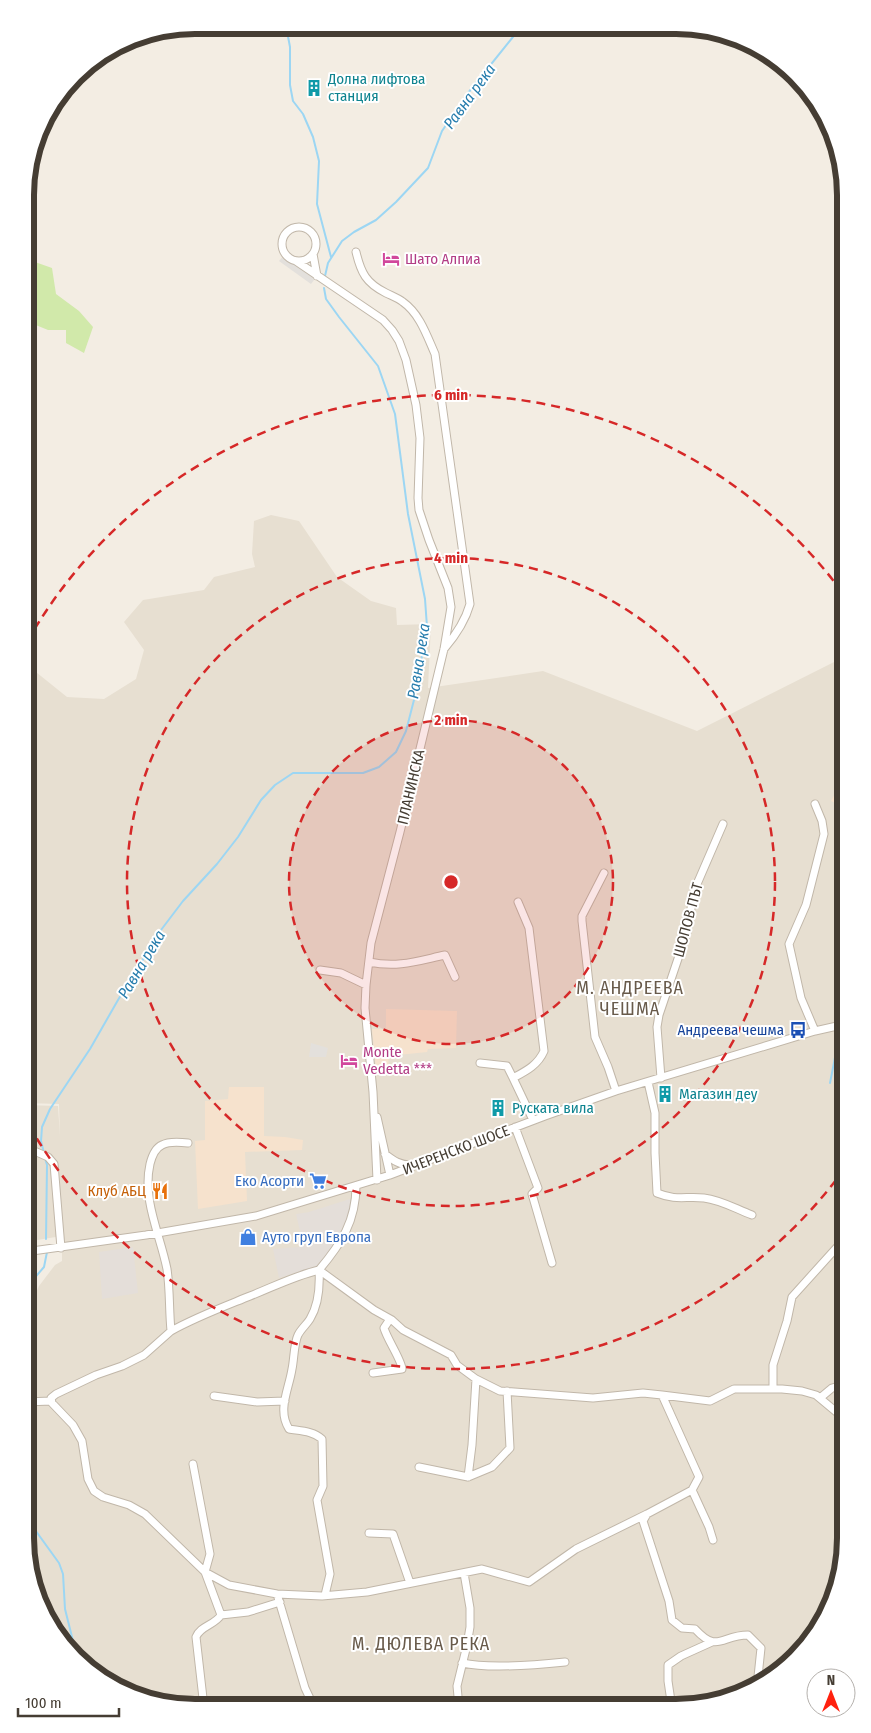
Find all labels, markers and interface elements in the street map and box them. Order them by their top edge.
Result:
water label: Равна река [439,60,499,133]
place label: Долна лифтова станция [327,70,425,105]
building icon: Долна лифтова станция [304,78,324,98]
hotel icon: Шато Алпиа [381,249,401,269]
place label: Шато Алпиа [405,250,481,268]
text: 6 min [434,386,468,404]
text: 4 min [434,549,468,567]
water label: Равна река [403,622,434,700]
text: 2 min [433,711,468,729]
street label: ПЛАНИНСКА [394,748,428,826]
centre of rings [442,873,460,891]
street label: ШОПОВ ПЪТ [669,881,707,959]
water label: Равна река [114,927,169,1002]
district label: М. АНДРЕЕВА ЧЕШМА [576,977,684,1020]
bus stop icon: Андреева чешма [788,1020,808,1040]
place label: Андреева чешма [677,1021,784,1039]
place label: Monte Vedetta *** [363,1043,432,1078]
hotel icon: Monte Vedetta *** [339,1051,359,1071]
building icon: Магазин деу [655,1084,675,1104]
place label: Магазин деу [679,1085,758,1103]
building icon: Руската вила [488,1098,508,1118]
place label: Руската вила [512,1099,594,1117]
street label: ИЧЕРЕНСКО ШОСЕ [400,1121,512,1179]
supermarket icon: Еко Асорти [308,1171,328,1191]
place label: Еко Асорти [235,1172,304,1190]
restaurant icon: Клуб АБЦ [150,1181,170,1201]
place label: Клуб АБЦ [87,1182,146,1200]
shop icon: Ауто груп Европа [238,1227,258,1247]
place label: Ауто груп Европа [262,1228,371,1246]
district label: М. ДЮЛЕВА РЕКА [352,1633,490,1655]
north arrow [806,1668,856,1718]
text: N [827,1672,835,1689]
scale bar [18,1686,119,1718]
text: 100 m [25,1694,62,1712]

